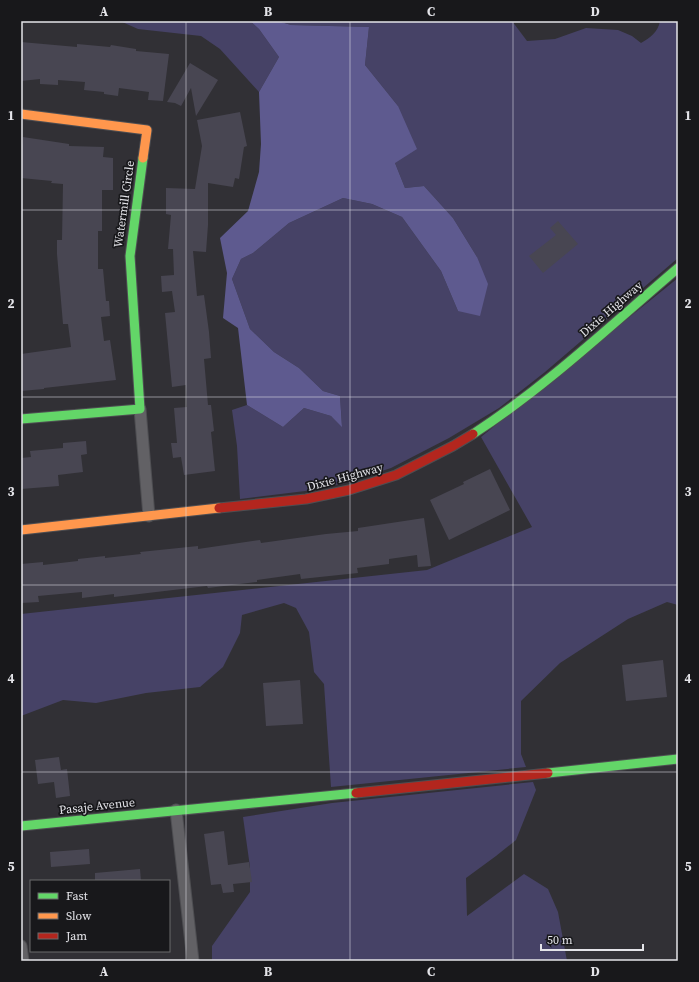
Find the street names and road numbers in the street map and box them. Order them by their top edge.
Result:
street label: Watermill Circle [110,159,138,249]
street label: Dixie Highway [576,277,646,341]
street label: Dixie Highway [305,459,386,495]
street label: Pasaje Avenue [58,794,136,818]

